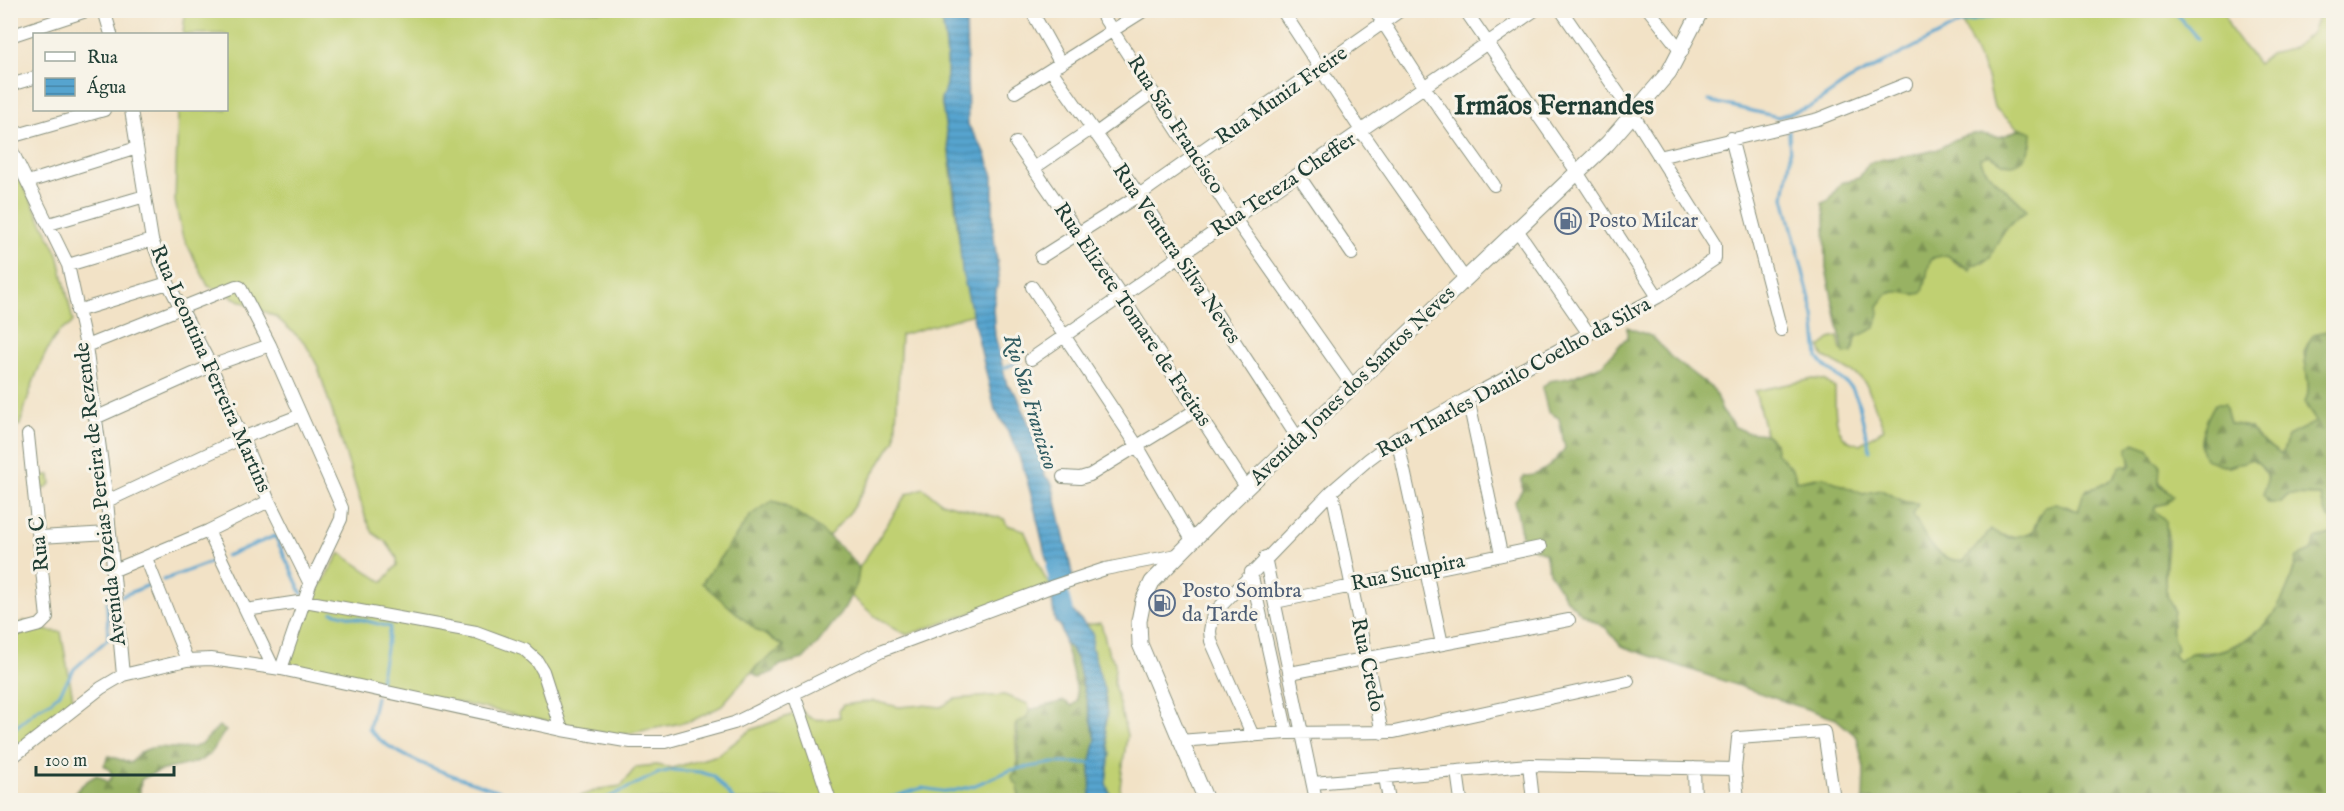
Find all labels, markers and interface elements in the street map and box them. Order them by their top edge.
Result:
legend [33,33,228,111]
street label: Rua Muniz Freire [1211,40,1354,152]
text: Rua [87,47,118,70]
street label: Rua São Francisco [1120,51,1230,199]
text: Água [86,75,126,100]
district label: Irmãos Fernandes [1454,90,1654,124]
street label: Rua Tereza Cheffer [1206,126,1362,244]
street label: Rua Ventura Silva Neves [1106,159,1246,349]
street label: Rua Elizete Tomare de Freitas [1047,198,1217,432]
fuel station icon: Posto Milcar [1553,206,1583,236]
place label: Posto Milcar [1588,208,1699,235]
street label: Rua Leontina Ferreira Martins [143,241,277,497]
street label: Avenida Jones dos Santos Neves [1244,281,1462,492]
street label: Rua Tharles Danilo Coelho da Silva [1372,291,1657,465]
water label: Rio São Francisco [996,331,1064,473]
street label: Avenida Ozeias Pereira de Rezende [69,340,133,648]
street label: Rua C [24,515,56,573]
street label: Rua Sucupira [1349,548,1468,598]
place label: Posto Sombra da Tarde [1182,578,1303,629]
fuel station icon: Posto Sombra da Tarde [1147,588,1177,618]
street label: Rua Credo [1344,616,1390,714]
scale bar [36,739,174,777]
text: 100 m [45,750,87,773]

